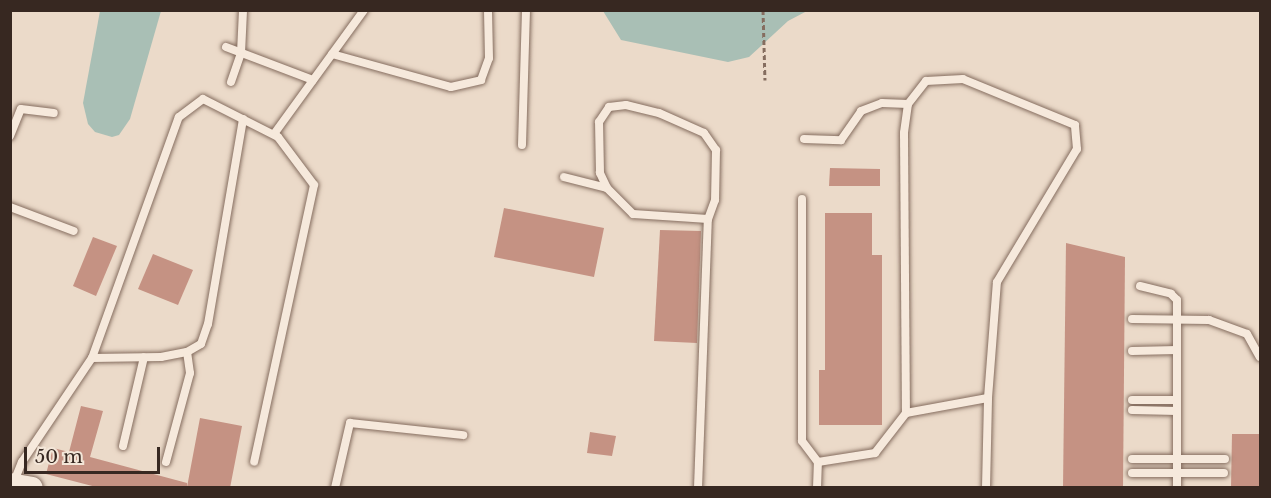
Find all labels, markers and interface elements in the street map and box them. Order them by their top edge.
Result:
scale bar [27,435,164,473]
text: 50 m [35,446,83,468]

